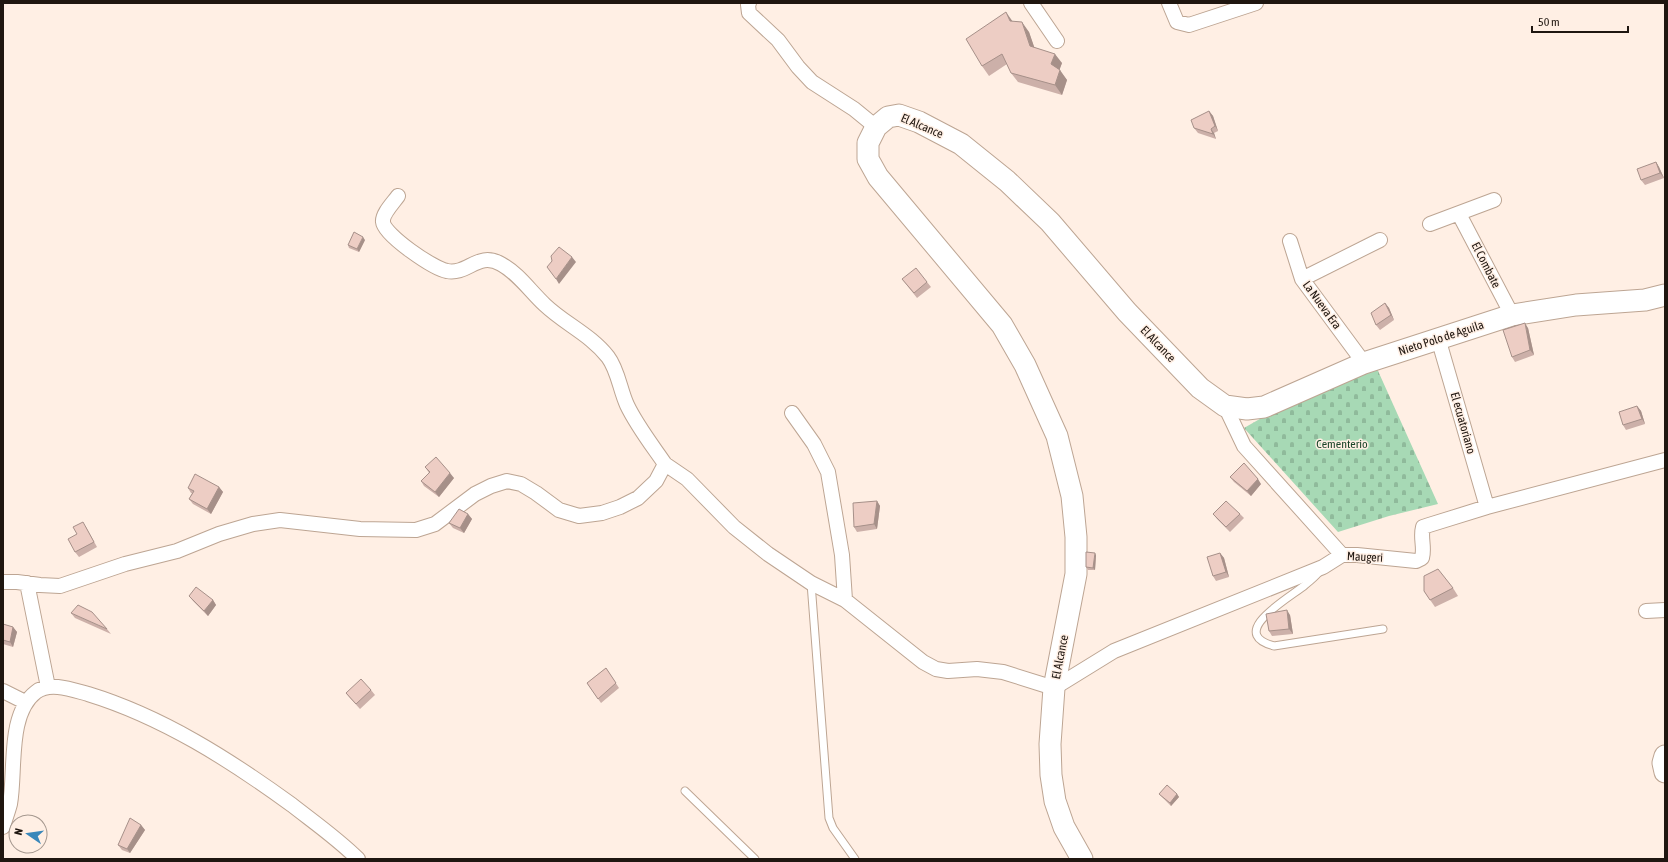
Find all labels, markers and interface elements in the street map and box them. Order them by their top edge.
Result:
scale bar [1532,8,1628,34]
text: 50 m [1538,15,1560,29]
street label: El Alcance [899,111,945,141]
street label: El Combate [1468,240,1504,290]
street label: La Nueva Era [1300,278,1344,332]
street label: Nieto Polo de Aguila [1397,318,1485,358]
street label: El Alcance [1137,323,1179,365]
street label: El ecuatoriano [1448,391,1479,456]
park label: Cementerio [1316,437,1368,451]
street label: Maugeri [1347,549,1383,565]
street label: El Alcance [1049,634,1071,680]
north arrow [8,814,48,854]
text: N [12,827,25,836]

